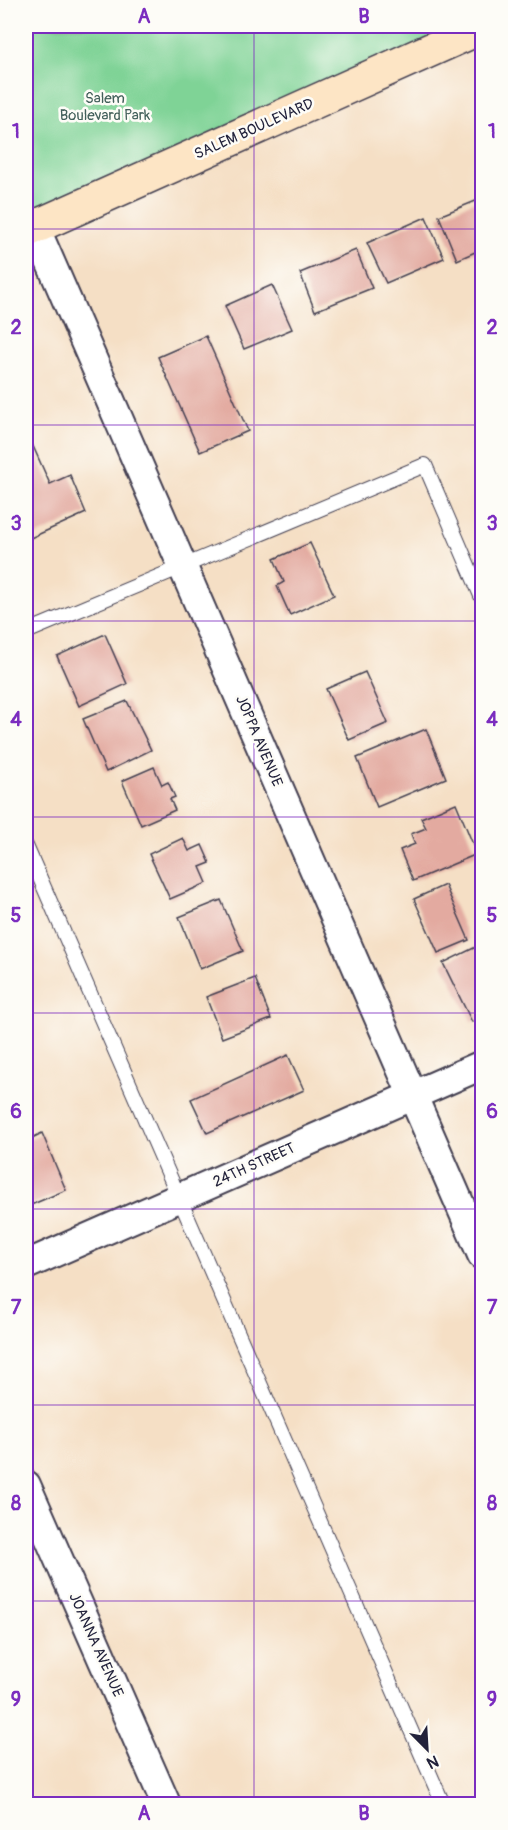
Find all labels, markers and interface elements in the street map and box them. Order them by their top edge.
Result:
text: A [138,4,151,29]
text: B [358,4,370,29]
park label: Salem Boulevard Park [60,89,151,125]
street label: SALEM BOULEVARD [191,94,317,164]
text: 1 [12,119,20,144]
text: 1 [488,119,496,144]
text: 2 [10,315,22,340]
text: 2 [486,315,498,340]
text: 3 [10,511,22,536]
text: 3 [486,511,498,536]
street label: JOPPA AVENUE [231,692,287,790]
text: 4 [10,707,22,732]
text: 4 [486,707,498,732]
text: 5 [11,903,22,928]
text: 5 [487,903,498,928]
text: 6 [10,1099,22,1124]
text: 6 [486,1099,498,1124]
street label: 24TH STREET [210,1138,298,1192]
text: 7 [11,1295,22,1320]
text: 7 [487,1295,498,1320]
text: 8 [11,1491,21,1516]
text: 8 [487,1491,497,1516]
street label: JOANNA AVENUE [64,1590,128,1700]
text: 9 [11,1687,21,1712]
text: 9 [487,1687,497,1712]
north arrow [397,1719,457,1779]
text: N [424,1750,442,1773]
text: A [138,1801,151,1826]
text: B [358,1801,370,1826]

